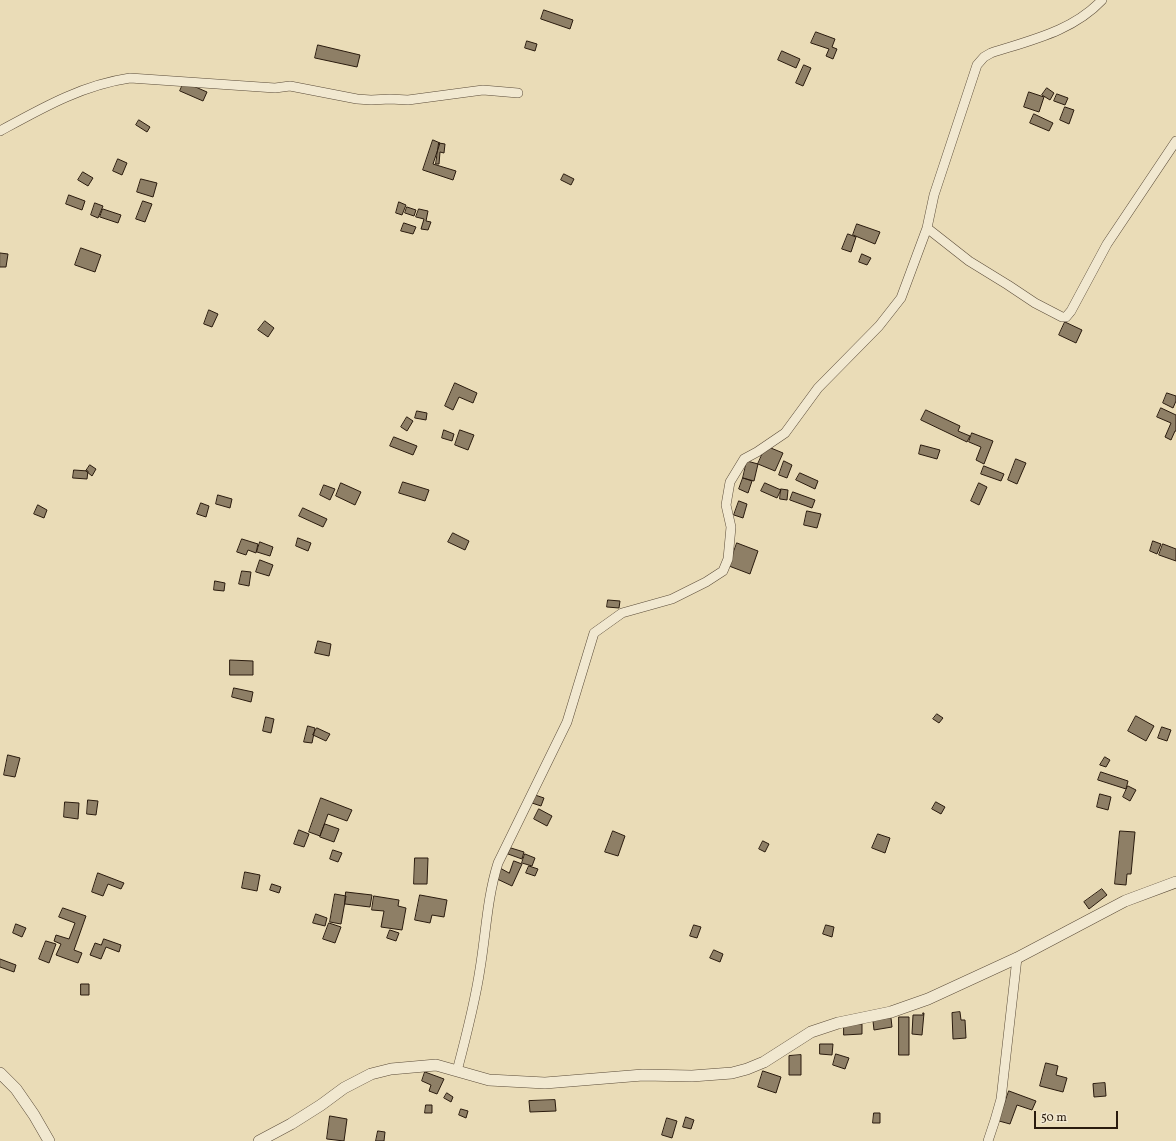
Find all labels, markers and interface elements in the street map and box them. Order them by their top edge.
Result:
scale bar [1036,1103,1120,1129]
text: 50 m [1041,1110,1067,1126]

